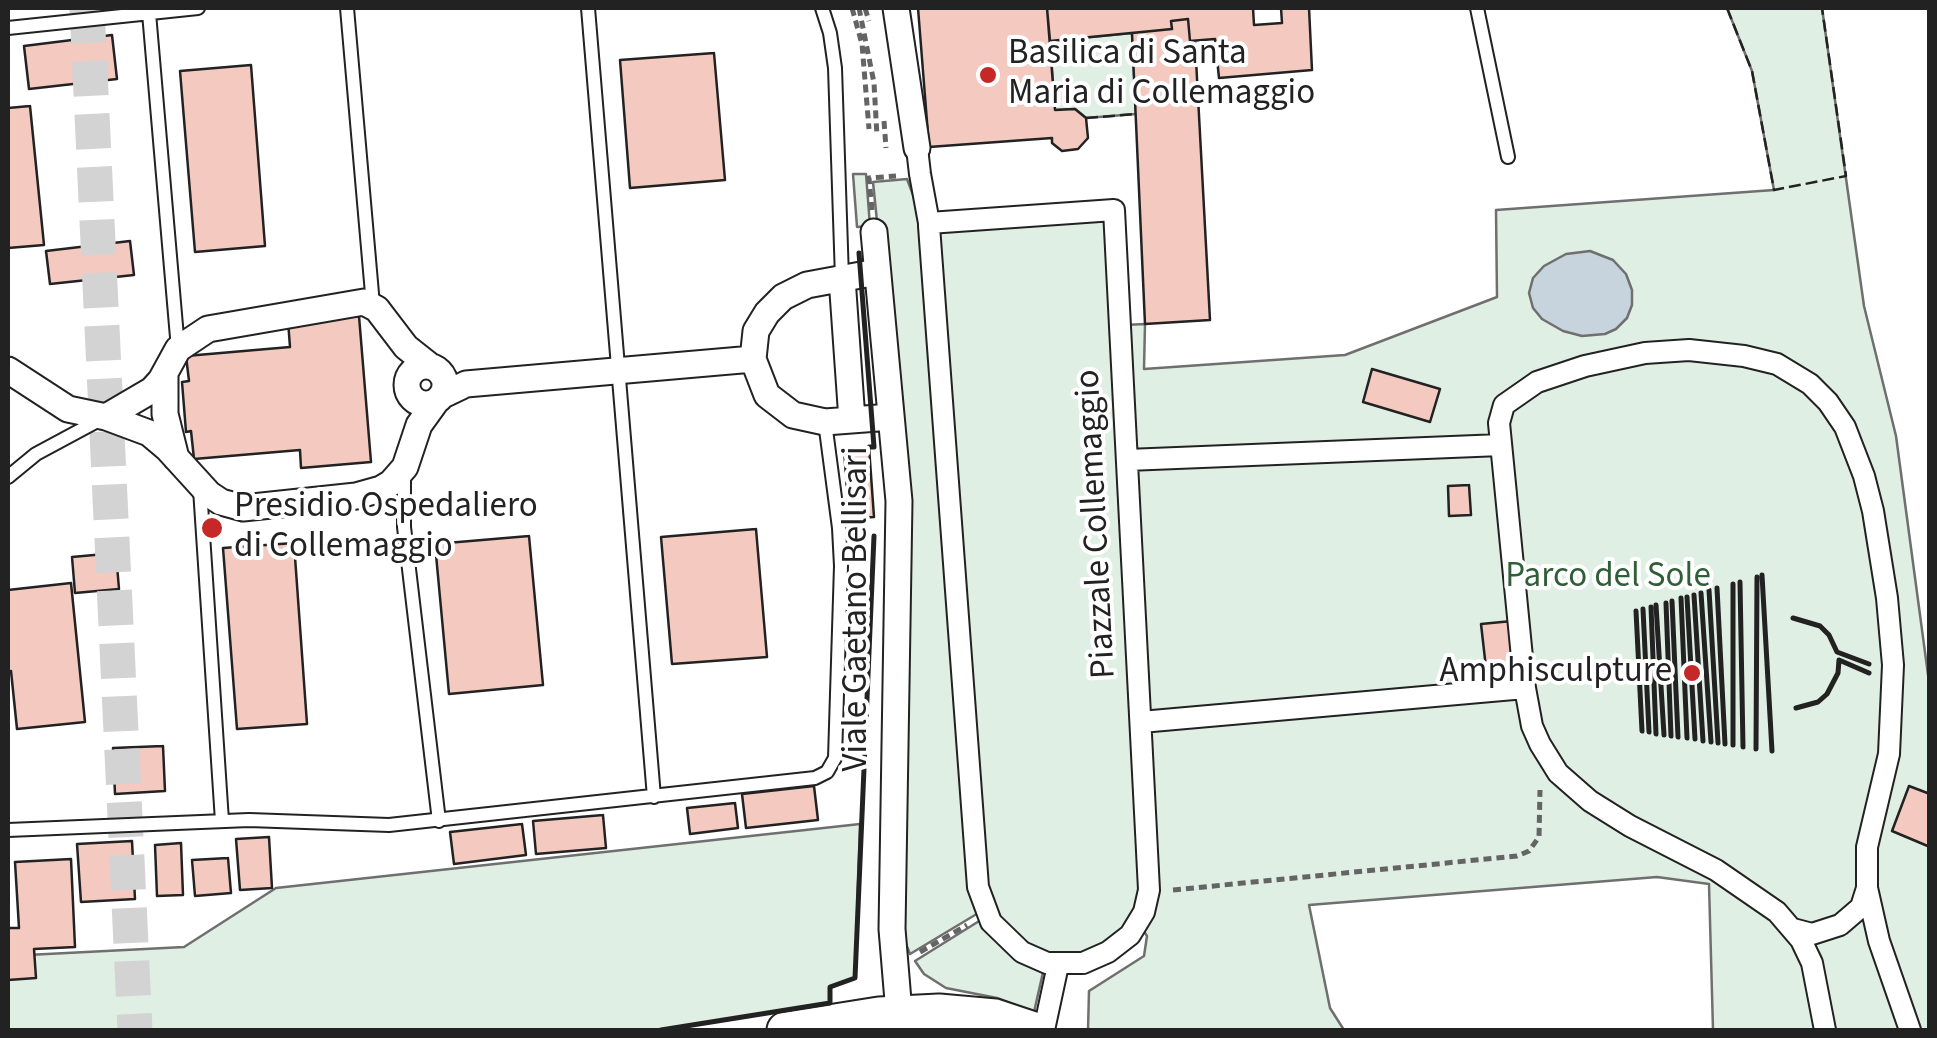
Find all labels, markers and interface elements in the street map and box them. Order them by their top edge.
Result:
place label: Basilica di Santa Maria di Collemaggio [1008,34,1315,116]
marker: Basilica di Santa Maria di Collemaggio [977,64,999,86]
street label: Piazzale Collemaggio [1069,368,1127,680]
street label: Viale Gaetano Bellisari [837,446,879,772]
place label: Presidio Ospedaliero di Collemaggio [234,487,538,569]
marker: Presidio Ospedaliero di Collemaggio [199,515,225,541]
park label: Parco del Sole [1505,557,1711,599]
place label: Amphisculpture [1439,652,1672,694]
marker: Amphisculpture [1681,662,1703,684]

